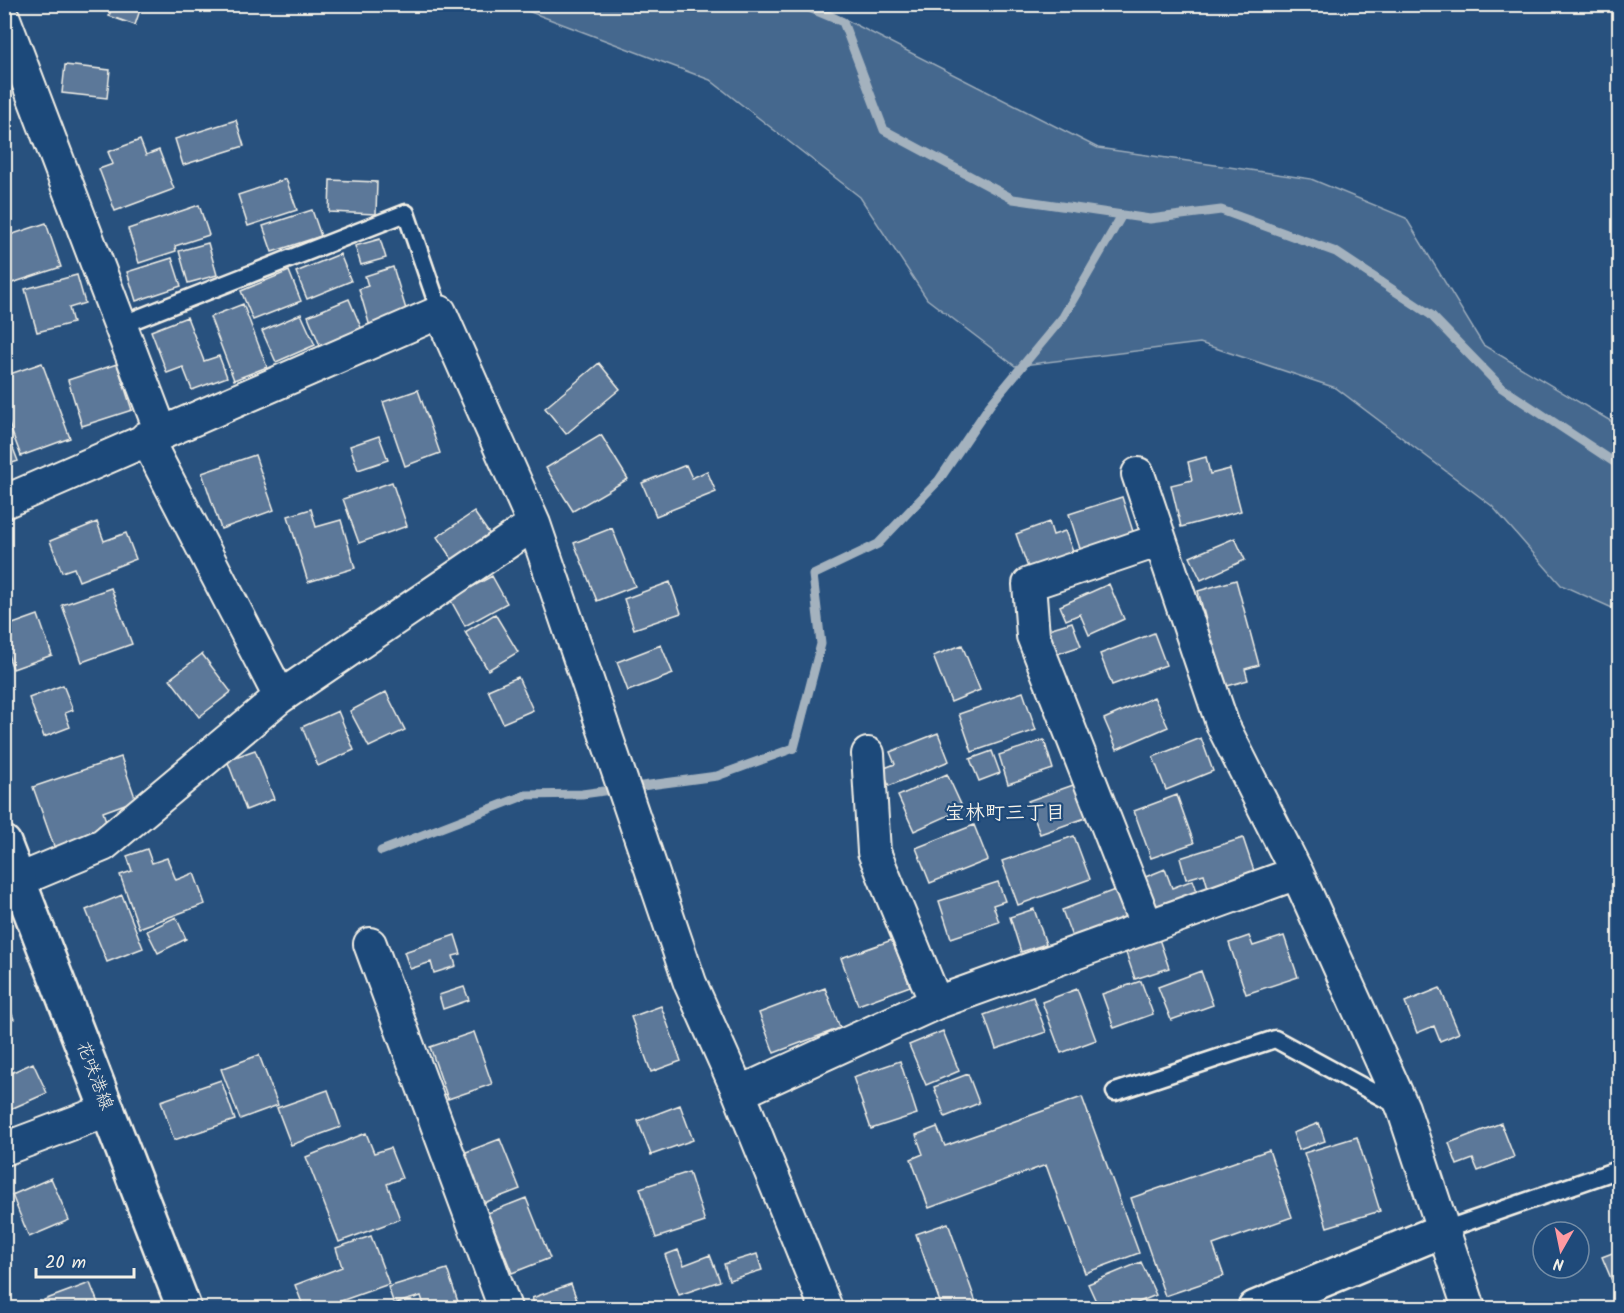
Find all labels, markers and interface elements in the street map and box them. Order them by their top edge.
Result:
district label: 宝林町三丁目 [945,798,1065,830]
street label: 花咲港線 [68,1037,120,1115]
north arrow [1531,1220,1591,1280]
scale bar [36,1241,134,1279]
text: 20 m [45,1249,86,1278]
text: N [1552,1250,1566,1276]

